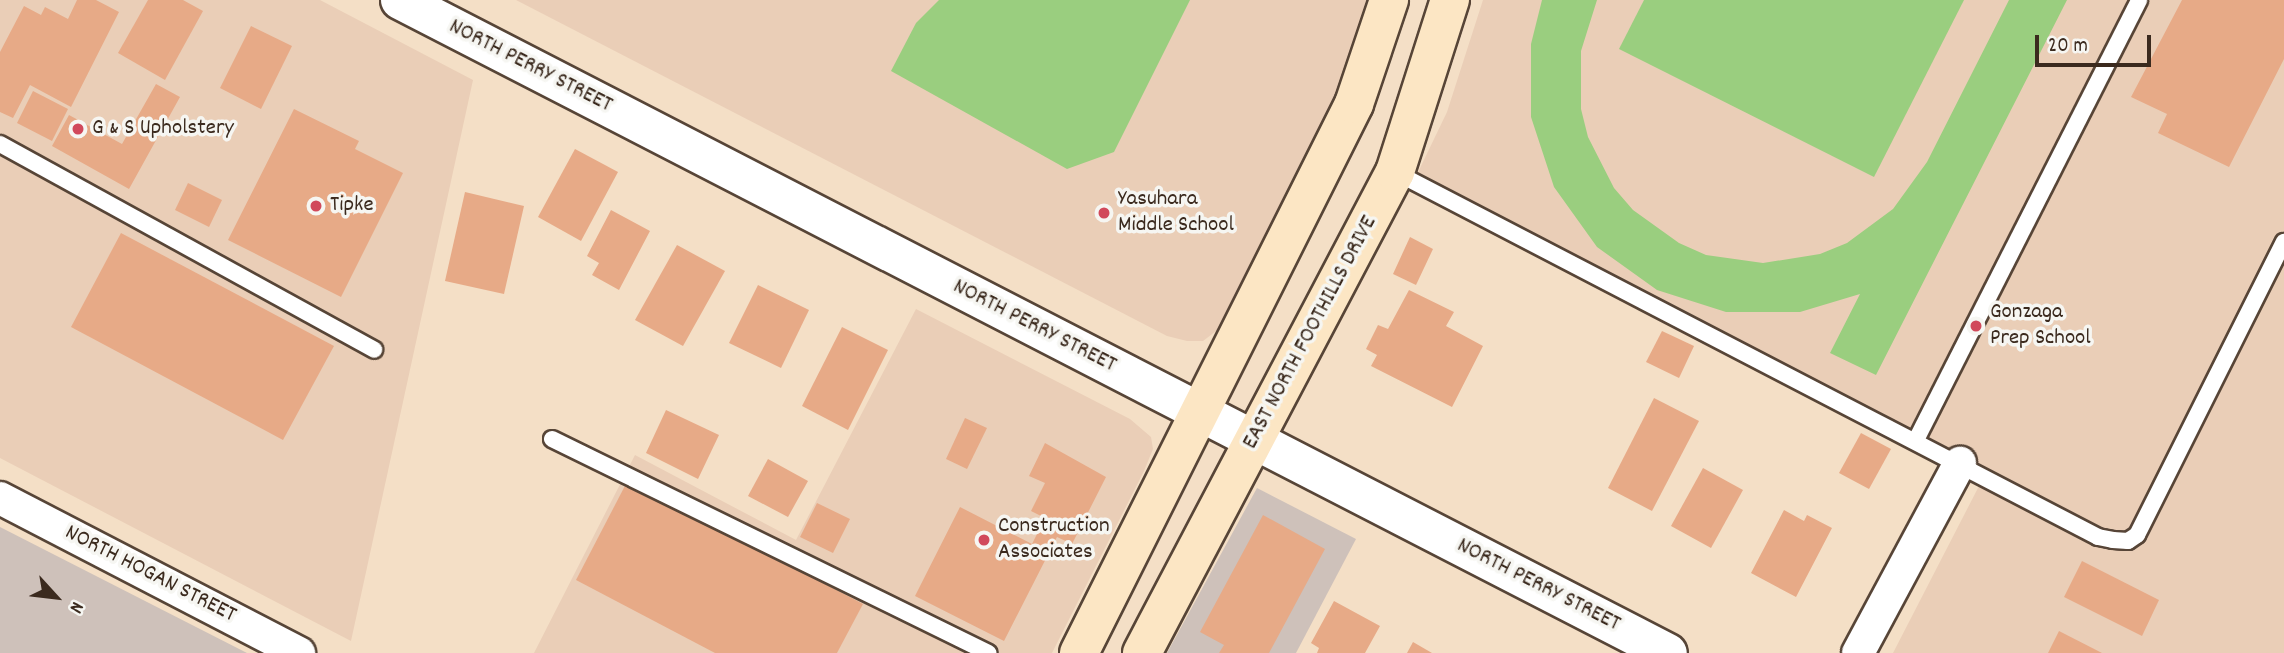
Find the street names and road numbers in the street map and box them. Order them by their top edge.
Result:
street label: NORTH PERRY STREET [444,14,616,120]
street label: EAST NORTH FOOTHILLS DRIVE [1238,212,1384,454]
street label: NORTH PERRY STREET [948,274,1120,380]
street label: NORTH HOGAN STREET [60,520,240,630]
street label: NORTH PERRY STREET [1452,533,1624,639]

